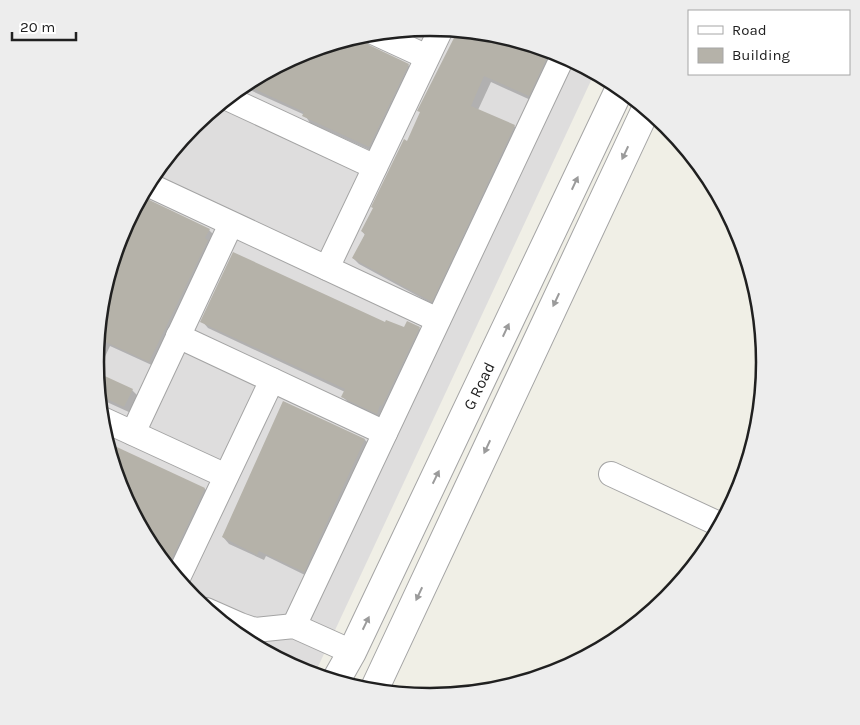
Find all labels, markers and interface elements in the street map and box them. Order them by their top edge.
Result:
scale bar [12,10,76,42]
legend [688,10,850,75]
text: 20 m [20,18,55,36]
text: Road [732,21,767,39]
text: Building [732,46,790,64]
one-way arrow [621,146,629,160]
one-way arrow [572,176,580,190]
one-way arrow [552,293,560,307]
one-way arrow [502,323,510,337]
street label: G Road [459,359,499,413]
one-way arrow [483,440,491,454]
one-way arrow [432,470,440,484]
one-way arrow [415,587,423,601]
one-way arrow [362,616,370,630]

